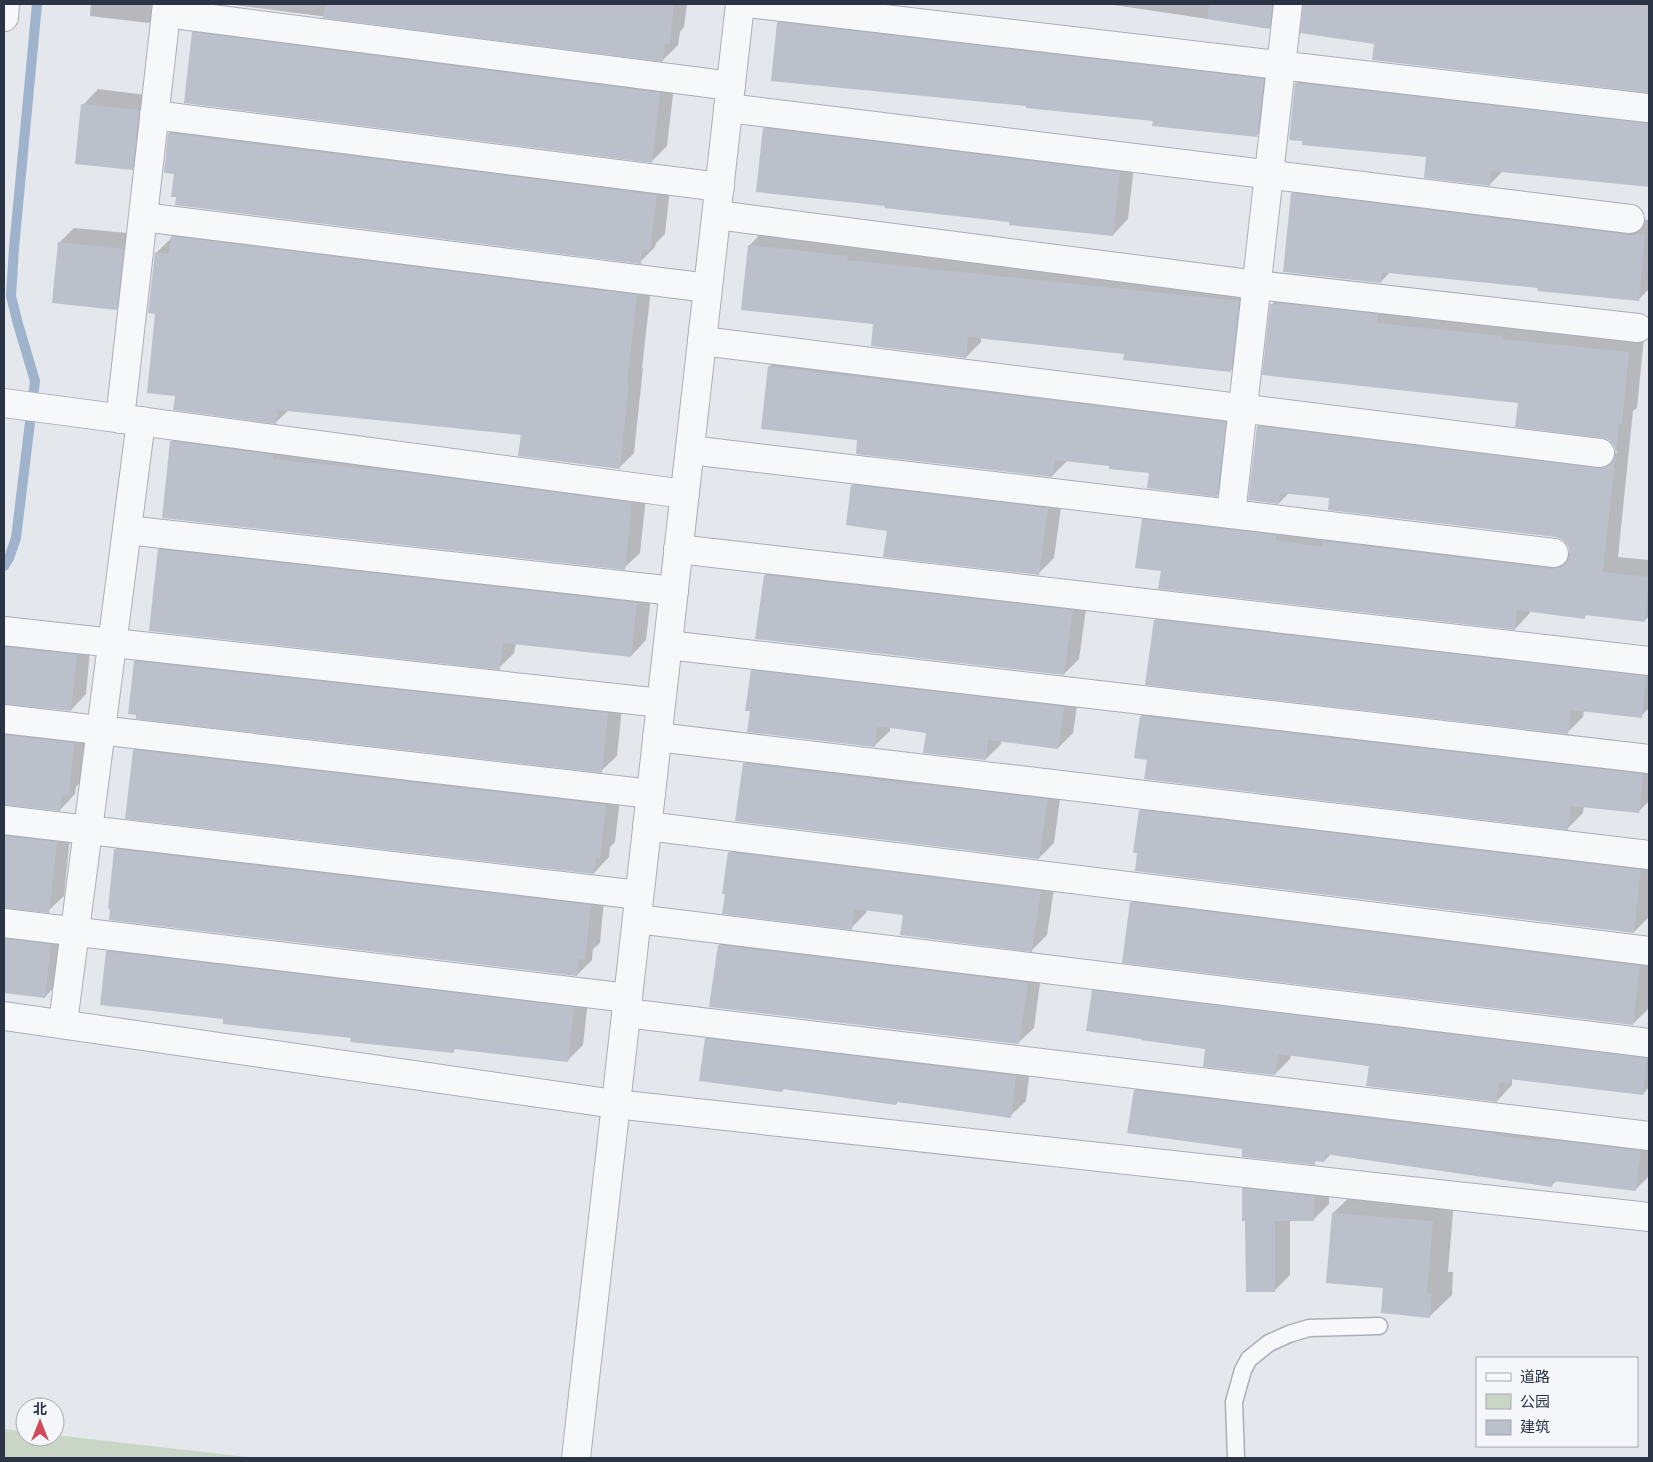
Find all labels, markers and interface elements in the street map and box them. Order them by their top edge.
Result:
legend [1476,1357,1638,1447]
text: 道路 [1520,1367,1550,1387]
text: 公园 [1520,1392,1550,1412]
north arrow [15,1397,65,1447]
text: 北 [33,1400,47,1419]
text: 建筑 [1520,1417,1550,1437]

